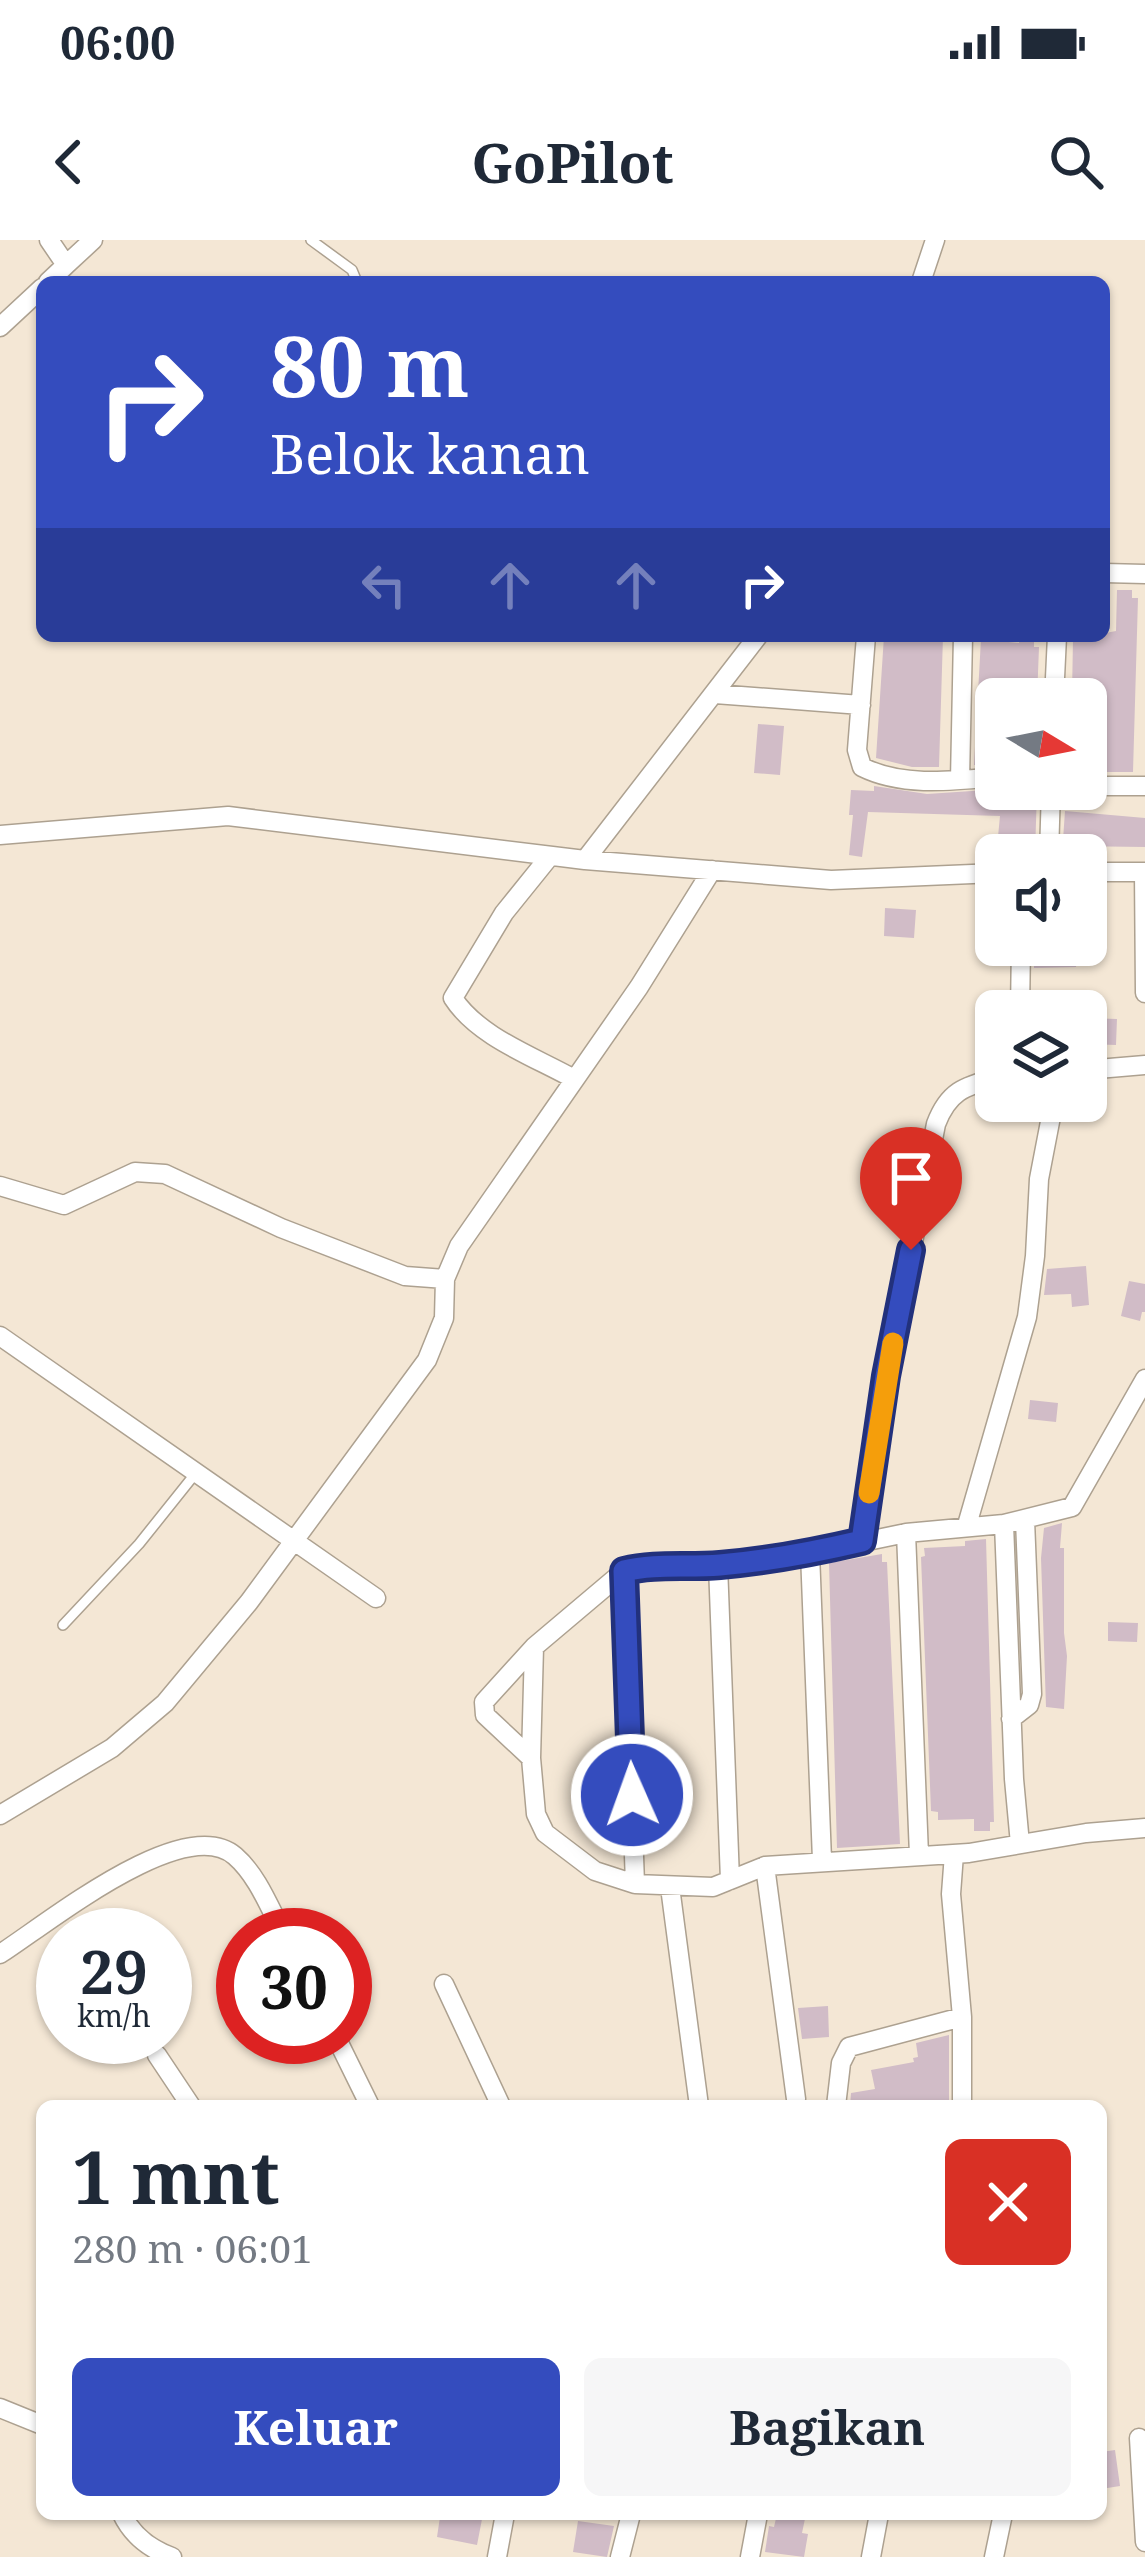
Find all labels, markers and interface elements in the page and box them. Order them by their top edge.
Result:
text: 06:00 [60,12,175,73]
text: GoPilot [471,125,674,199]
icon: back [36,129,102,195]
icon: search [1043,129,1109,195]
text: 80 m [270,307,470,422]
icon: right [72,324,228,480]
text: Belok kanan [270,416,590,490]
icon: left [351,552,417,618]
icon: ahead [477,552,543,618]
icon: ahead [603,552,669,618]
icon: right [729,552,795,618]
north arrow [975,678,1107,810]
map controls [975,678,1107,1122]
button: sound [975,834,1107,966]
button: layers [975,990,1107,1122]
pin [860,1127,962,1250]
icon: arrive [878,1145,944,1211]
position arrow [569,1732,695,1858]
speed limit sign: 30 [216,1908,372,2064]
text: 29 [80,1930,148,2012]
text: km/h [77,1995,151,2036]
text: 1 mnt [72,2127,280,2225]
button: close [945,2139,1071,2265]
text: 280 m · 06:01 [72,2221,313,2274]
button: Keluar [72,2358,560,2496]
button: Bagikan [584,2358,1071,2496]

